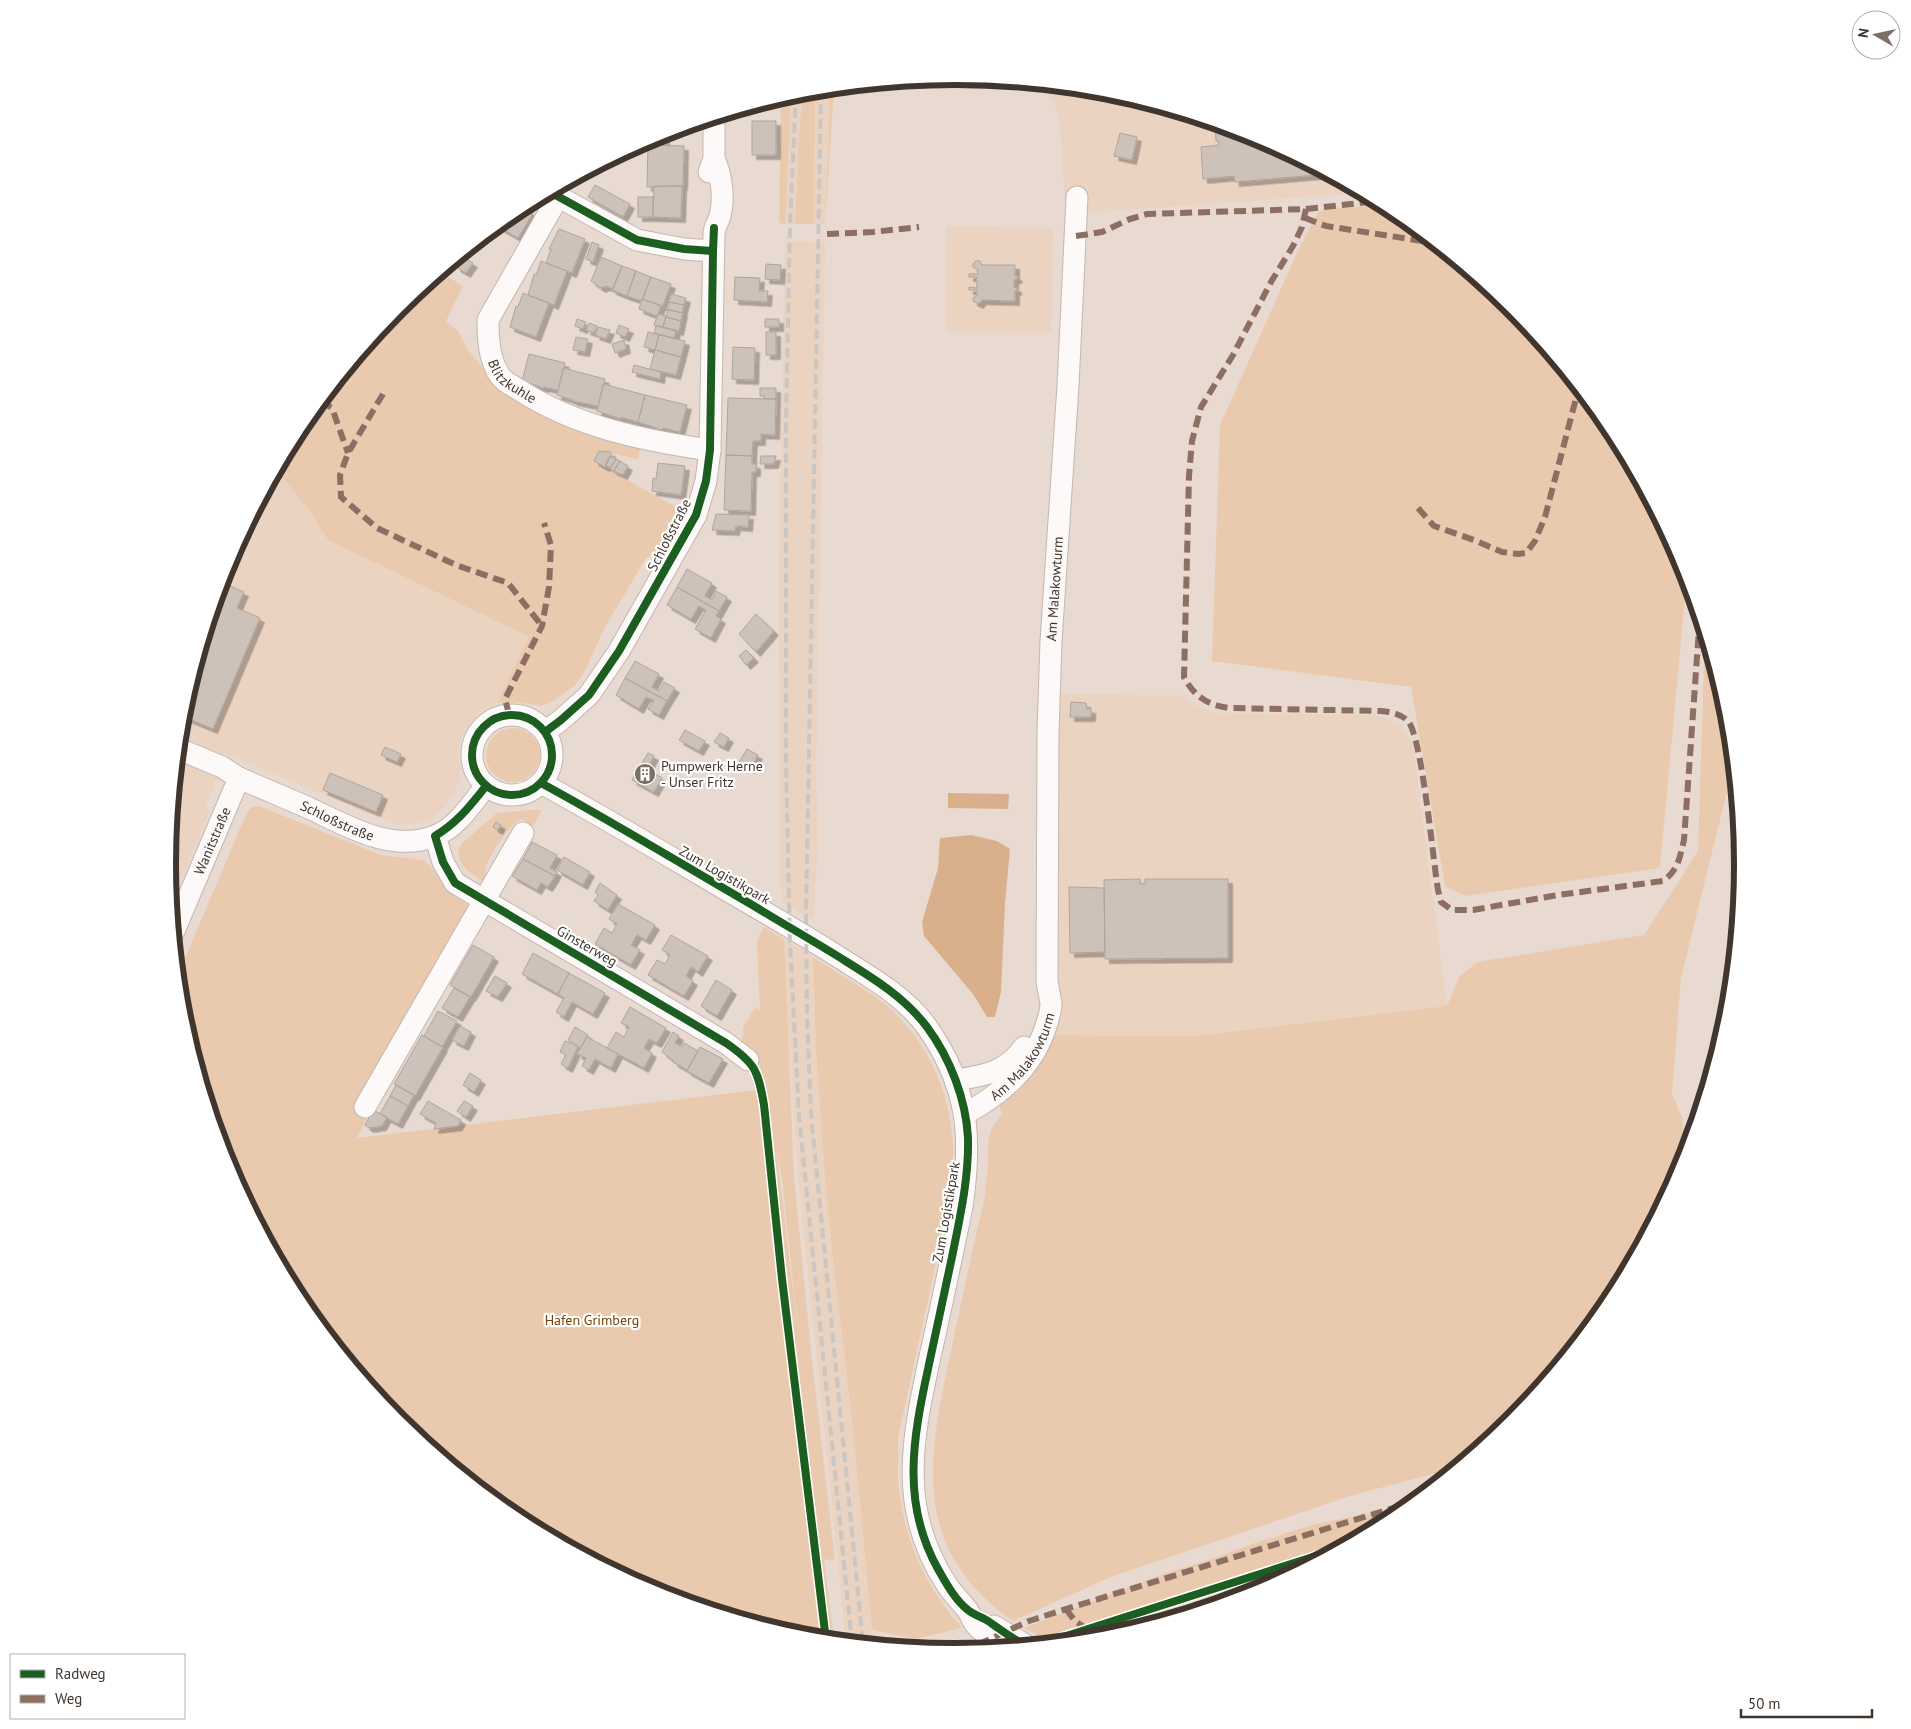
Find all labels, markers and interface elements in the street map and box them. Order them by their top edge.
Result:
north arrow [1851,10,1901,60]
text: N [1854,27,1873,39]
street label: Blitzkuhle [484,357,540,407]
street label: Schloßstraße [643,496,695,574]
street label: Am Malakowturm [1042,536,1067,642]
place label: Pumpwerk Herne - Unser Fritz [661,757,763,791]
building icon: Pumpwerk Herne - Unser Fritz [633,762,657,786]
street label: Schloßstraße [298,796,376,845]
street label: Wanitstraße [190,804,235,877]
street label: Zum Logistikpark [676,842,774,908]
street label: Ginsterweg [554,921,620,971]
street label: Am Malakowturm [986,1010,1059,1104]
street label: Zum Logistikpark [928,1160,964,1264]
park label: Hafen Grimberg [545,1311,639,1329]
legend [10,1654,185,1719]
text: Radweg [55,1664,106,1683]
scale bar [1741,1686,1872,1718]
text: Weg [55,1689,82,1708]
text: 50 m [1748,1694,1781,1713]

